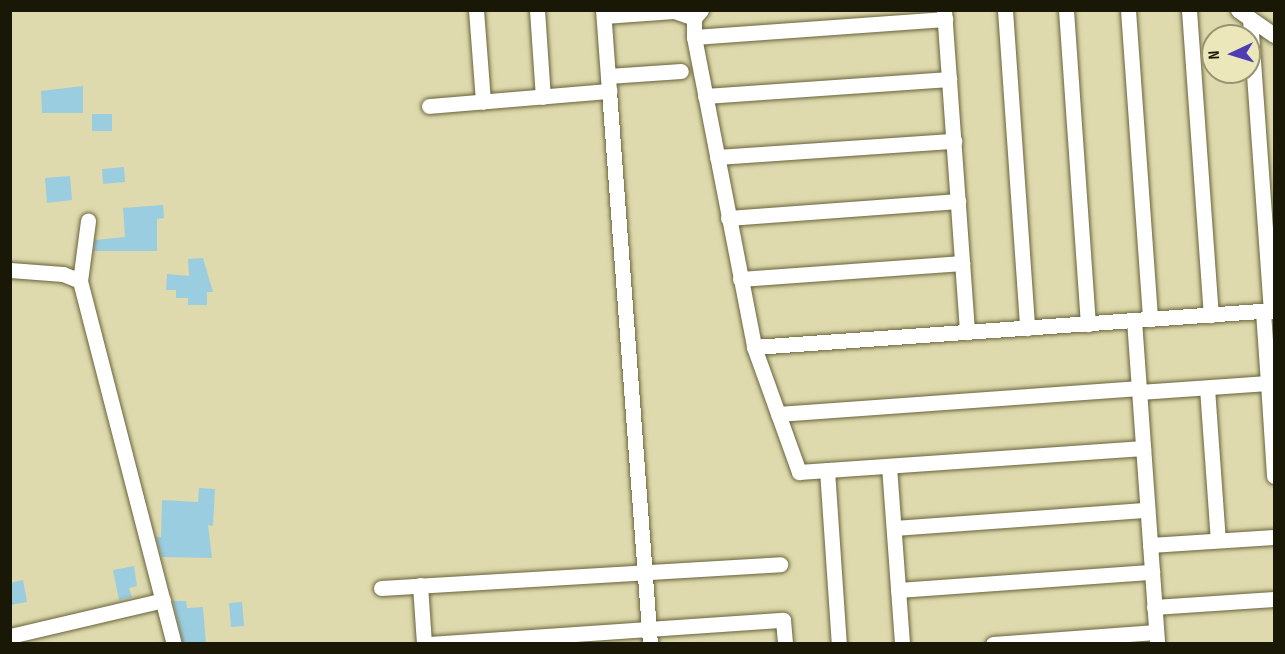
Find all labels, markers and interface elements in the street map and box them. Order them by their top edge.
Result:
north arrow [1201,24,1261,84]
text: N [1205,50,1224,60]

